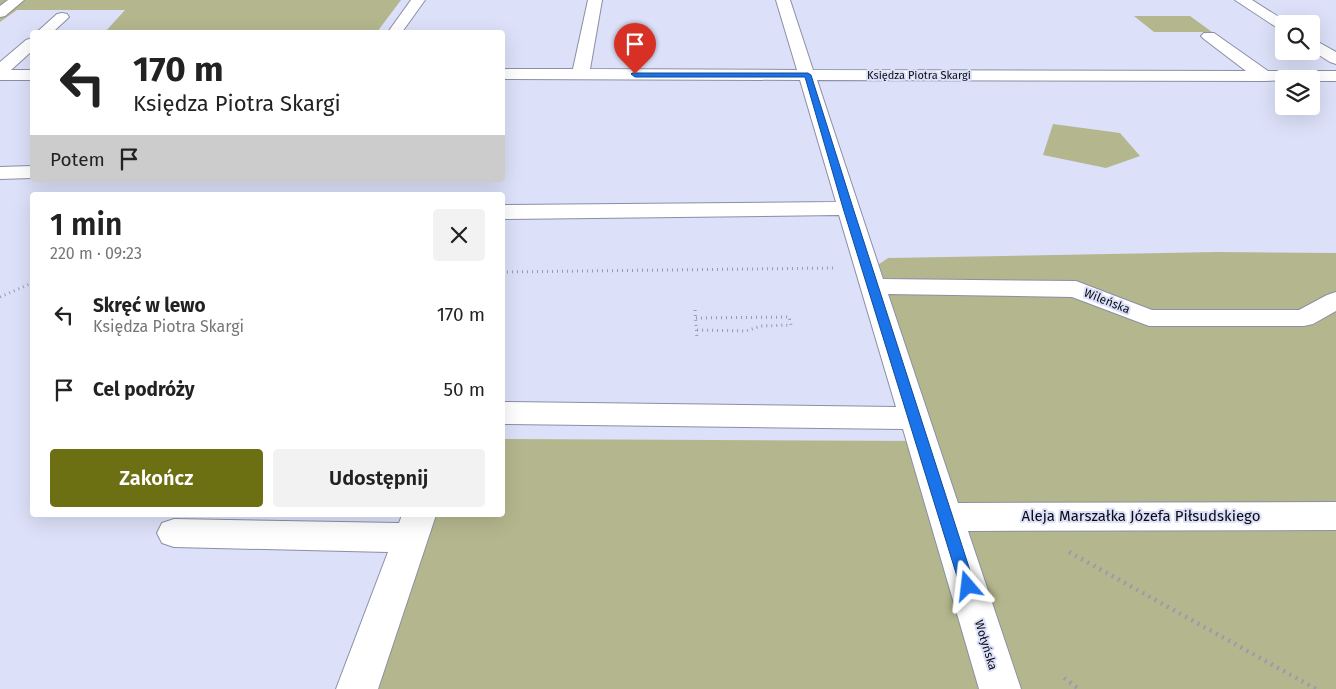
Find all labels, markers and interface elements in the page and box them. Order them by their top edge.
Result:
map controls [1275,15,1320,115]
button: search [1275,15,1320,60]
pin [614,23,656,74]
icon: arrive [621,30,649,58]
text: 170 m [133,48,224,90]
icon: left [50,50,115,115]
street label: Księdza Piotra Skargi [867,69,971,82]
button: layers [1275,70,1320,115]
text: Księdza Piotra Skargi [133,90,341,117]
icon: arrive [115,145,143,173]
text: Potem [50,148,105,171]
text: 1 min [50,207,122,243]
button: close [433,209,485,261]
text: 220 m · 09:23 [50,244,142,263]
street label: Wileńska [1082,285,1132,317]
text: Skręć w lewo [93,294,206,317]
icon: left [50,301,78,329]
text: 170 m [437,303,485,326]
text: Księdza Piotra Skargi [93,317,244,336]
icon: arrive [50,376,78,404]
text: Cel podróży [93,378,195,401]
text: 50 m [444,378,485,401]
button: Zakończ [50,449,263,507]
button: Udostępnij [273,449,485,507]
street label: Aleja Marszałka Józefa Piłsudskiego [1022,507,1260,525]
position arrow [941,559,993,611]
street label: Wołyńska [972,618,1000,672]

